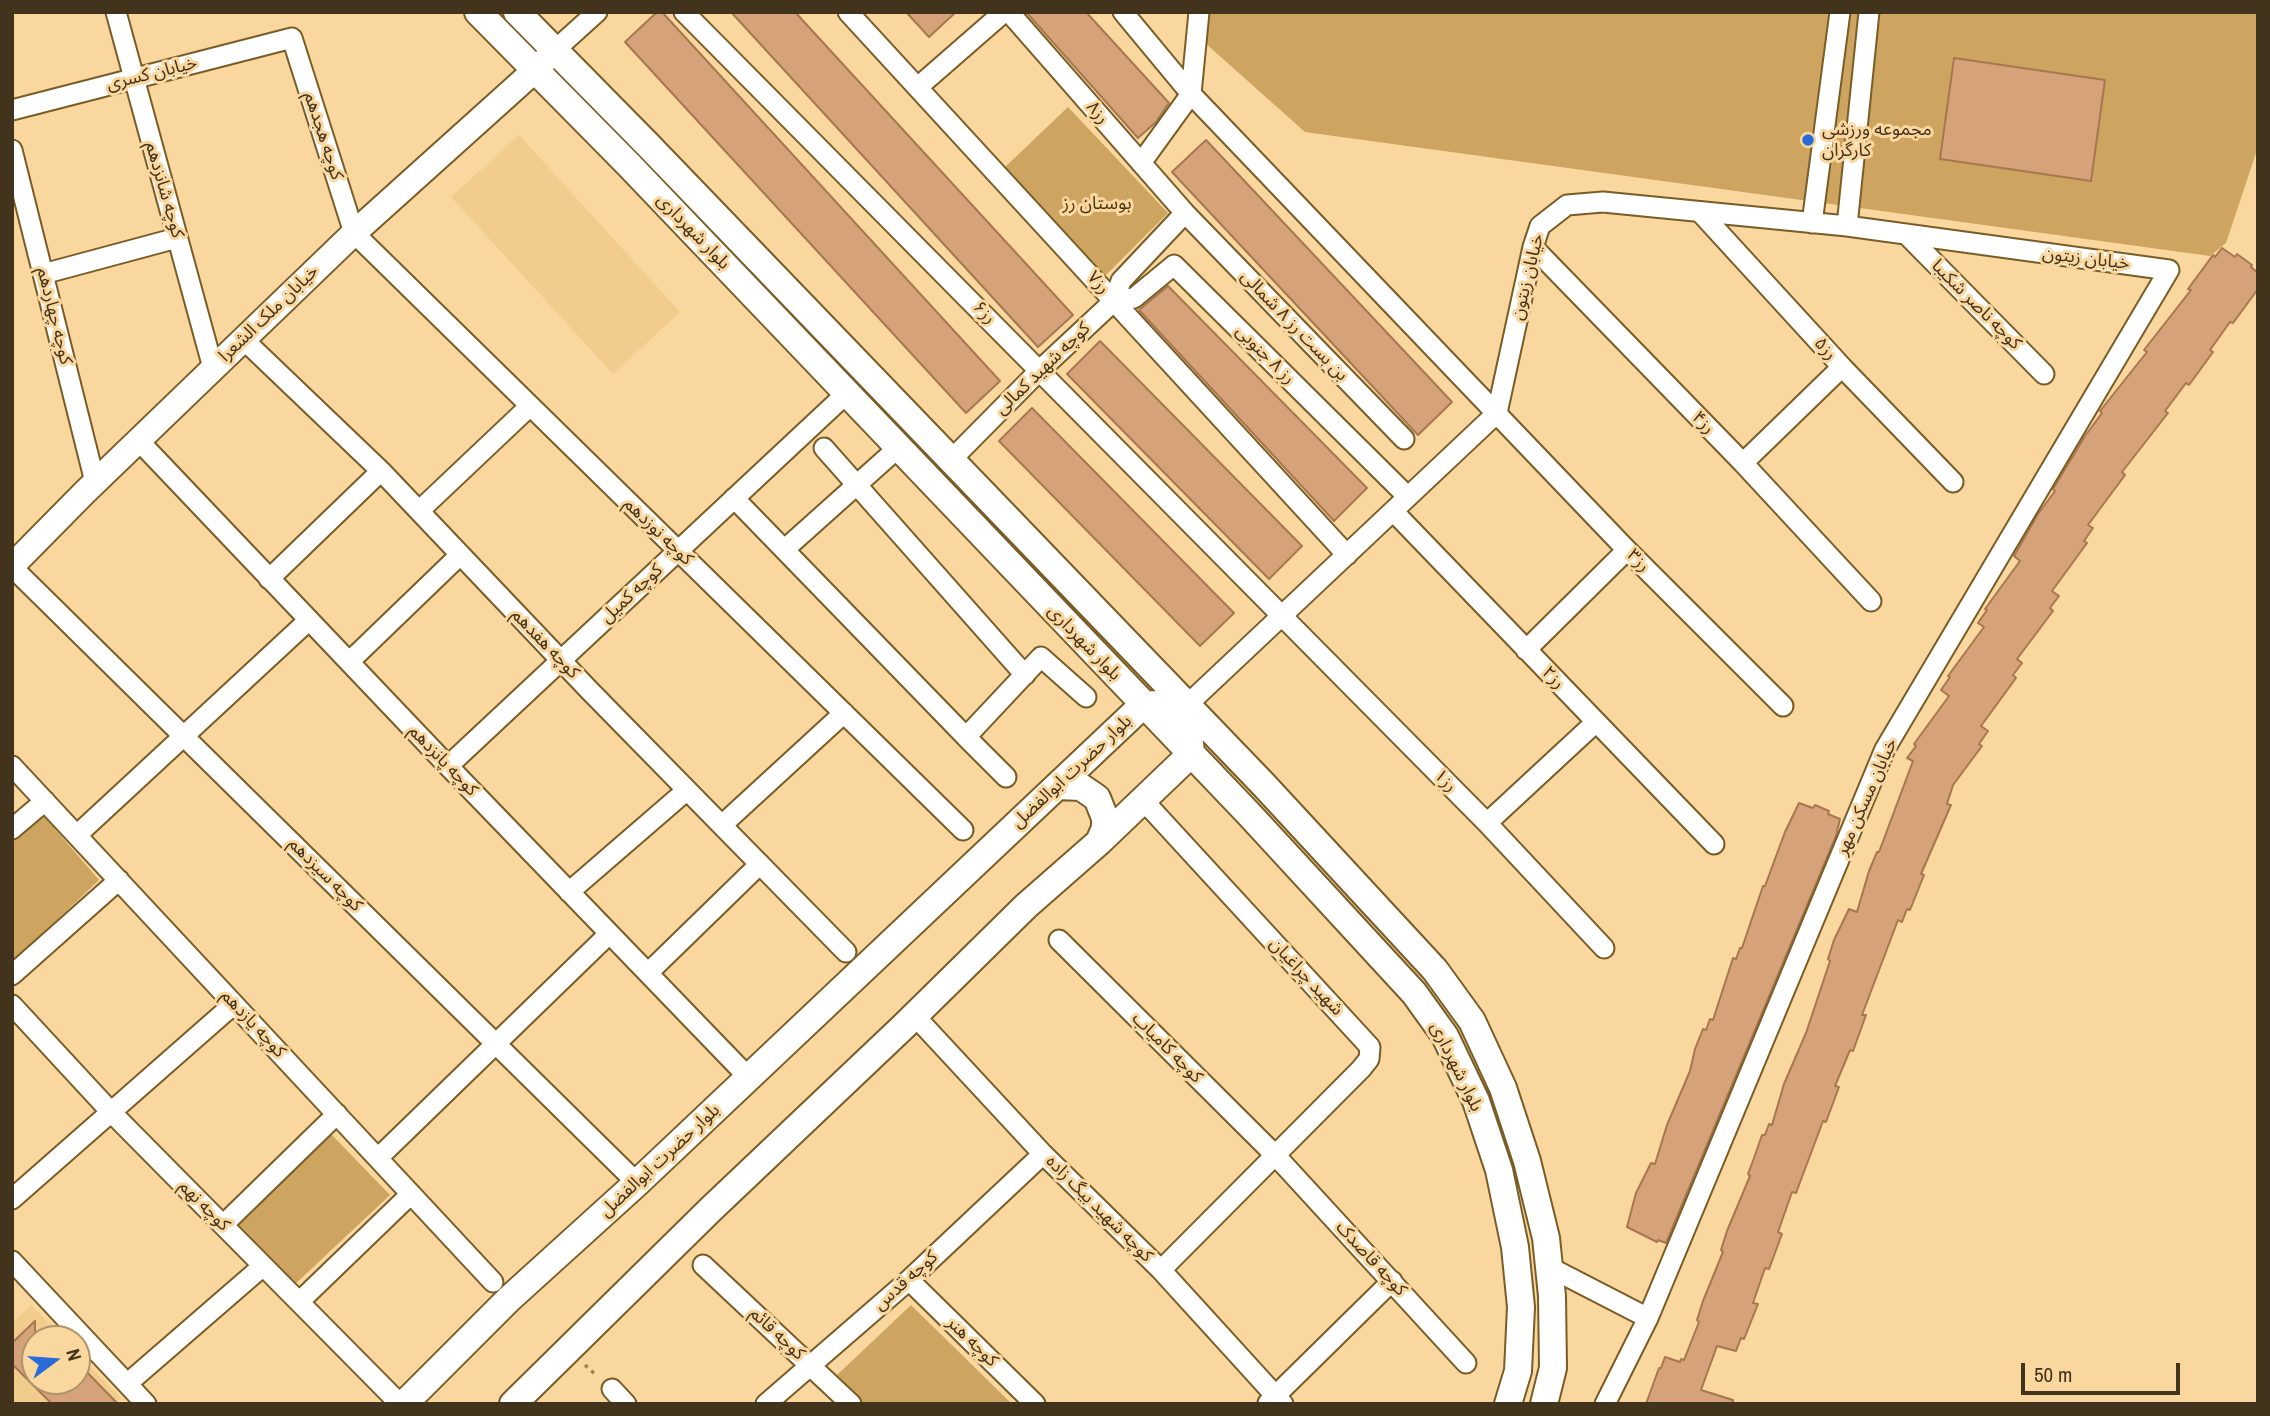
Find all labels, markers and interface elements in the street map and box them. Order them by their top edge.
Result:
street label: خیابان کسری [104,52,200,96]
street label: کوچه هجدهم [299,89,347,183]
street label: رز۸ [1081,97,1113,129]
place label: مجموعه ورزشی کارگران [1822,119,1932,162]
marker: مجموعه ورزشی کارگران [1800,132,1816,148]
street label: کوچه شانزدهم [140,139,188,241]
street label: بلوار شهرداری [652,190,734,274]
park label: بوستان رز [1062,193,1132,215]
street label: خیابان زیتون [1507,232,1549,322]
street label: خیابان زیتون [2041,243,2131,275]
street label: کوچه ناصر شکیبا [1927,256,2025,354]
street label: خیابان ملک الشعرا [215,261,323,367]
street label: کوچه چهاردهم [31,265,77,367]
street label: بن بست رز ۸ شمالی [1236,266,1352,386]
street label: رز۷ [1082,267,1114,299]
street label: رز۶ [968,297,1000,329]
street label: کوچه شهید کمالی [991,318,1095,420]
street label: رز ۸ جنوبی [1231,321,1299,389]
street label: رز۵ [1809,333,1841,365]
street label: رز۴ [1687,407,1719,439]
street label: کوچه نوزدهم [619,494,697,570]
street label: رز۳ [1622,545,1654,577]
street label: کوچه کمیل [596,560,668,628]
street label: بلوار شهرداری [1043,601,1125,685]
street label: کوچه هفدهم [506,605,584,683]
street label: رز۲ [1537,662,1569,694]
street label: بلوار حضرت ابوالفضل [1008,711,1136,833]
street label: کوچه پانزدهم [404,721,482,801]
street label: خیابان مسکن مهر [1832,735,1902,859]
street label: رز۱ [1429,765,1461,797]
street label: کوچه سیزدهم [283,833,367,917]
street label: شهید چراغیان [1265,934,1347,1020]
street label: کوچه یازدهم [216,986,290,1062]
street label: کوچه کامیاب [1127,1008,1207,1088]
street label: بلوار شهرداری [1425,1019,1487,1115]
street label: بلوار حضرت ابوالفضل [596,1100,724,1222]
street label: کوچه شهید بیگ زاده [1041,1151,1157,1267]
street label: کوچه نهم [174,1176,234,1236]
street label: کوچه قاصدک [1331,1217,1411,1301]
street label: کوچه قدس [870,1247,942,1315]
street label: کوچه قائم [745,1303,809,1365]
street label: کوچه هنر [942,1312,1002,1372]
north arrow [21,1325,91,1395]
text: N [60,1346,88,1364]
scale bar [2025,1350,2184,1394]
text: 50 m [2034,1360,2072,1389]

